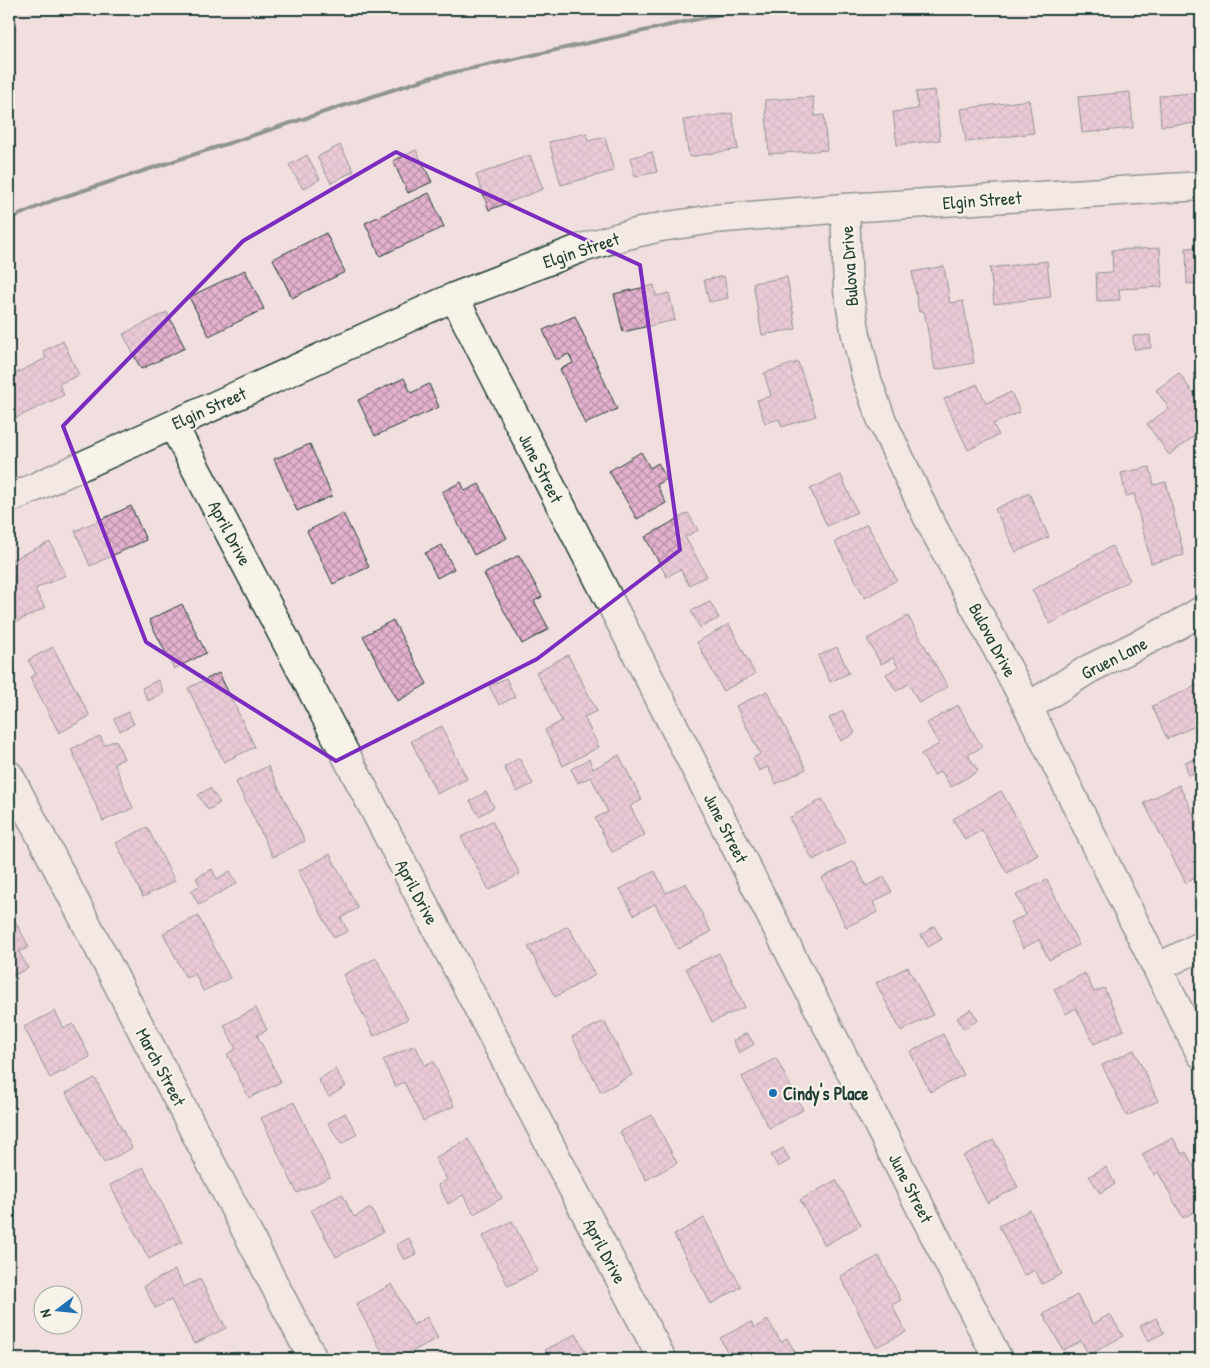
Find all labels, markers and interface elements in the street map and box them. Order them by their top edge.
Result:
street label: Elgin Street [942,185,1023,215]
street label: Bulova Drive [834,225,864,307]
street label: Elgin Street [540,226,623,274]
street label: Elgin Street [168,380,251,435]
street label: June Street [513,429,570,508]
street label: April Drive [202,496,258,570]
street label: Bulova Drive [963,599,1023,681]
street label: Gruen Lane [1077,631,1151,685]
street label: June Street [698,789,755,868]
street label: April Drive [389,855,445,929]
street label: March Street [130,1023,192,1111]
place label: Cindy's Place [783,1081,869,1107]
marker: Cindy's Place [767,1087,779,1099]
street label: June Street [883,1149,940,1228]
street label: April Drive [577,1214,633,1288]
north arrow [32,1286,82,1336]
text: N [35,1307,55,1320]

